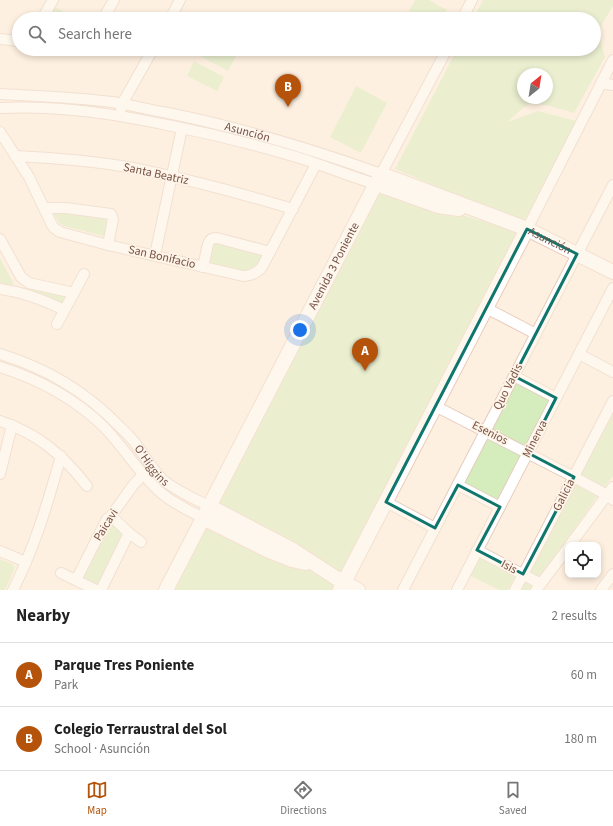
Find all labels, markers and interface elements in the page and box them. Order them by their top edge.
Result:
search box [12,12,601,56]
icon: search [26,23,48,45]
text: Search here [58,24,132,45]
north arrow [517,68,553,104]
pin: B [275,74,301,107]
street label: Asunción [223,118,272,146]
street label: Santa Beatriz [122,159,190,189]
street label: Avenida 3 Poniente [304,219,363,312]
street label: Asunción [525,223,575,258]
street label: San Bonifacio [127,241,197,273]
your location [290,320,310,340]
pin: A [352,338,378,371]
street label: Quo Vadis [489,361,527,413]
street label: Esenios [469,417,511,449]
street label: Minerva [518,417,552,461]
street label: O'Higgins [130,441,173,490]
street label: Galicia [549,476,579,514]
street label: Paicavi [89,506,123,544]
map controls [565,542,601,578]
button: locate [565,542,601,578]
street label: Isis [498,556,520,578]
text: Nearby [16,604,70,628]
text: 2 results [552,607,597,625]
text: Parque Tres Poniente [54,655,194,676]
text: A [25,666,33,684]
text: 60 m [571,666,597,684]
text: Park [54,676,78,694]
text: Colegio Terraustral del Sol [54,719,227,740]
text: B [25,730,33,748]
text: 180 m [564,730,597,748]
text: School · Asunción [54,740,150,758]
tab: Map [86,779,108,818]
tab: Directions [280,779,327,818]
tab: Saved [499,779,527,818]

